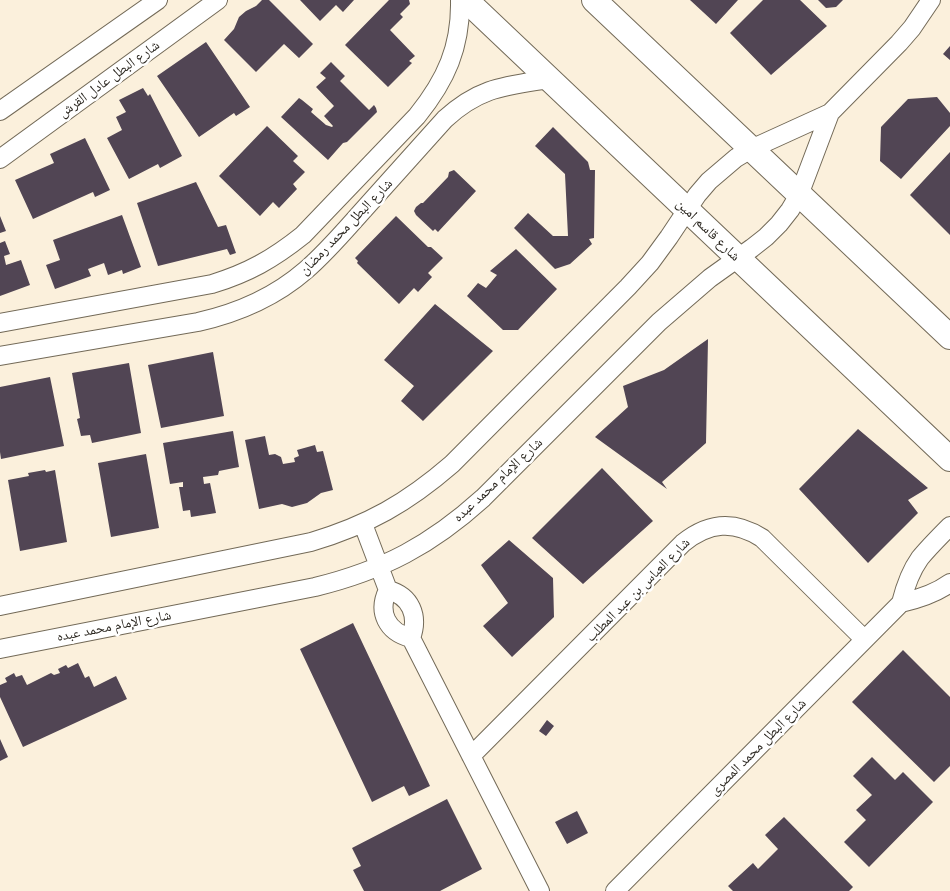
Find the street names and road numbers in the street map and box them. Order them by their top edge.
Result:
street label: شارع البطل عادل القرش [55,37,163,121]
street label: شارع البطل محمد رمضان [296,175,396,279]
street label: شارع قاسم امين [672,195,744,265]
street label: شارع الإمام محمد عبده [450,434,546,526]
street label: شارع العباس بن عبد المطلب [582,534,694,646]
street label: شارع الإمام محمد عبده [55,607,173,645]
street label: شارع البطل محمد المصرى [706,695,810,799]

